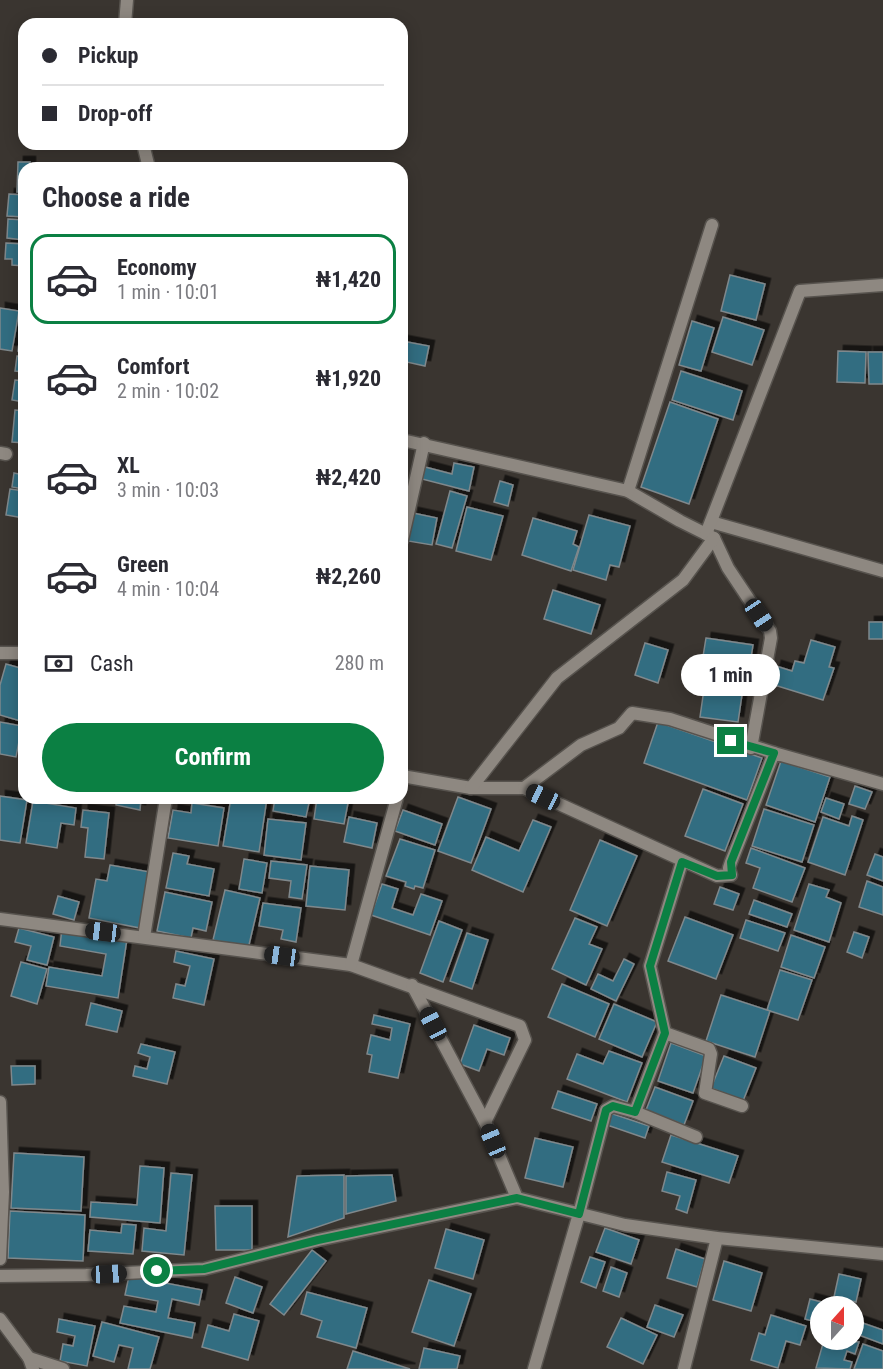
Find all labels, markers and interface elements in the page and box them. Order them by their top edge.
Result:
text: Pickup [78,43,138,68]
text: Drop-off [78,101,152,126]
text: Choose a ride [42,182,190,214]
icon: car [45,252,99,306]
text: Economy [117,255,197,280]
text: ₦1,420 [315,267,381,292]
text: 1 min · 10:01 [117,280,219,304]
icon: car [45,351,99,405]
text: Comfort [117,354,190,379]
text: ₦1,920 [315,366,381,391]
text: 2 min · 10:02 [117,379,219,403]
icon: car [45,450,99,504]
text: XL [117,453,140,478]
text: ₦2,420 [315,465,381,490]
text: 3 min · 10:03 [117,478,219,502]
icon: car [45,549,99,603]
text: Green [117,552,169,577]
text: ₦2,260 [315,564,381,589]
text: 4 min · 10:04 [117,577,219,601]
car [741,595,777,635]
icon: cash [42,647,75,680]
text: Cash [90,651,134,676]
text: 280 m [335,651,384,675]
callout: 1 min [682,654,780,696]
text: 1 min [708,663,753,687]
button: Confirm [42,723,384,792]
route end [717,727,744,754]
car [523,781,563,813]
car [84,921,122,943]
car [263,945,301,967]
car [417,1004,449,1044]
car [478,1121,508,1161]
route start [143,1257,170,1284]
car [91,1264,127,1284]
north arrow [810,1296,864,1350]
map controls [810,1296,864,1350]

